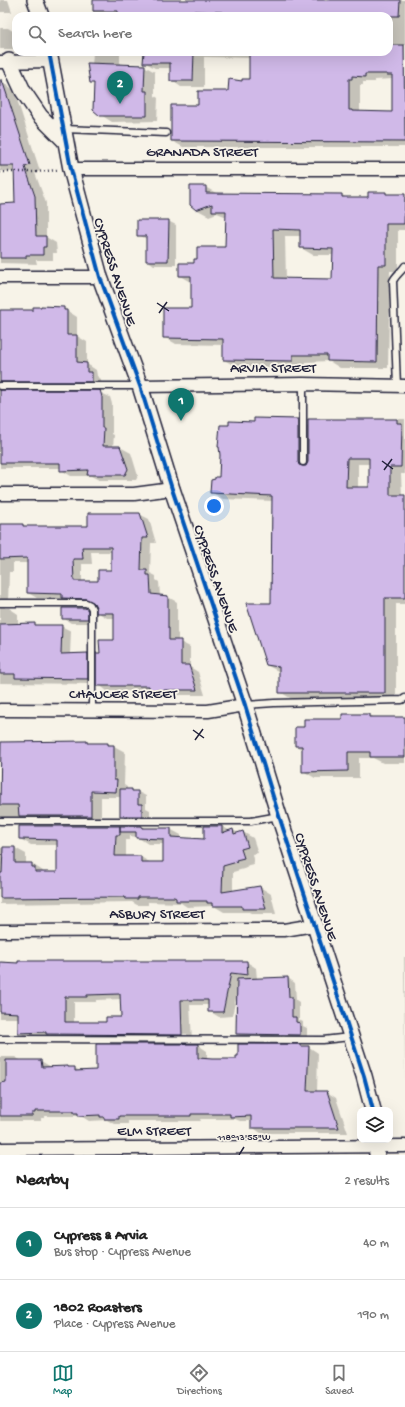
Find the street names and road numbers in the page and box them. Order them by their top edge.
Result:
street label: GRANADA STREET [146,144,259,162]
street label: CYPRESS AVENUE [88,216,140,329]
street label: ARVIA STREET [230,360,317,378]
street label: CYPRESS AVENUE [188,523,242,636]
street label: CHAUCER STREET [69,686,178,704]
street label: CYPRESS AVENUE [289,831,341,944]
street label: ASBURY STREET [109,906,206,924]
street label: ELM STREET [117,1123,192,1141]

